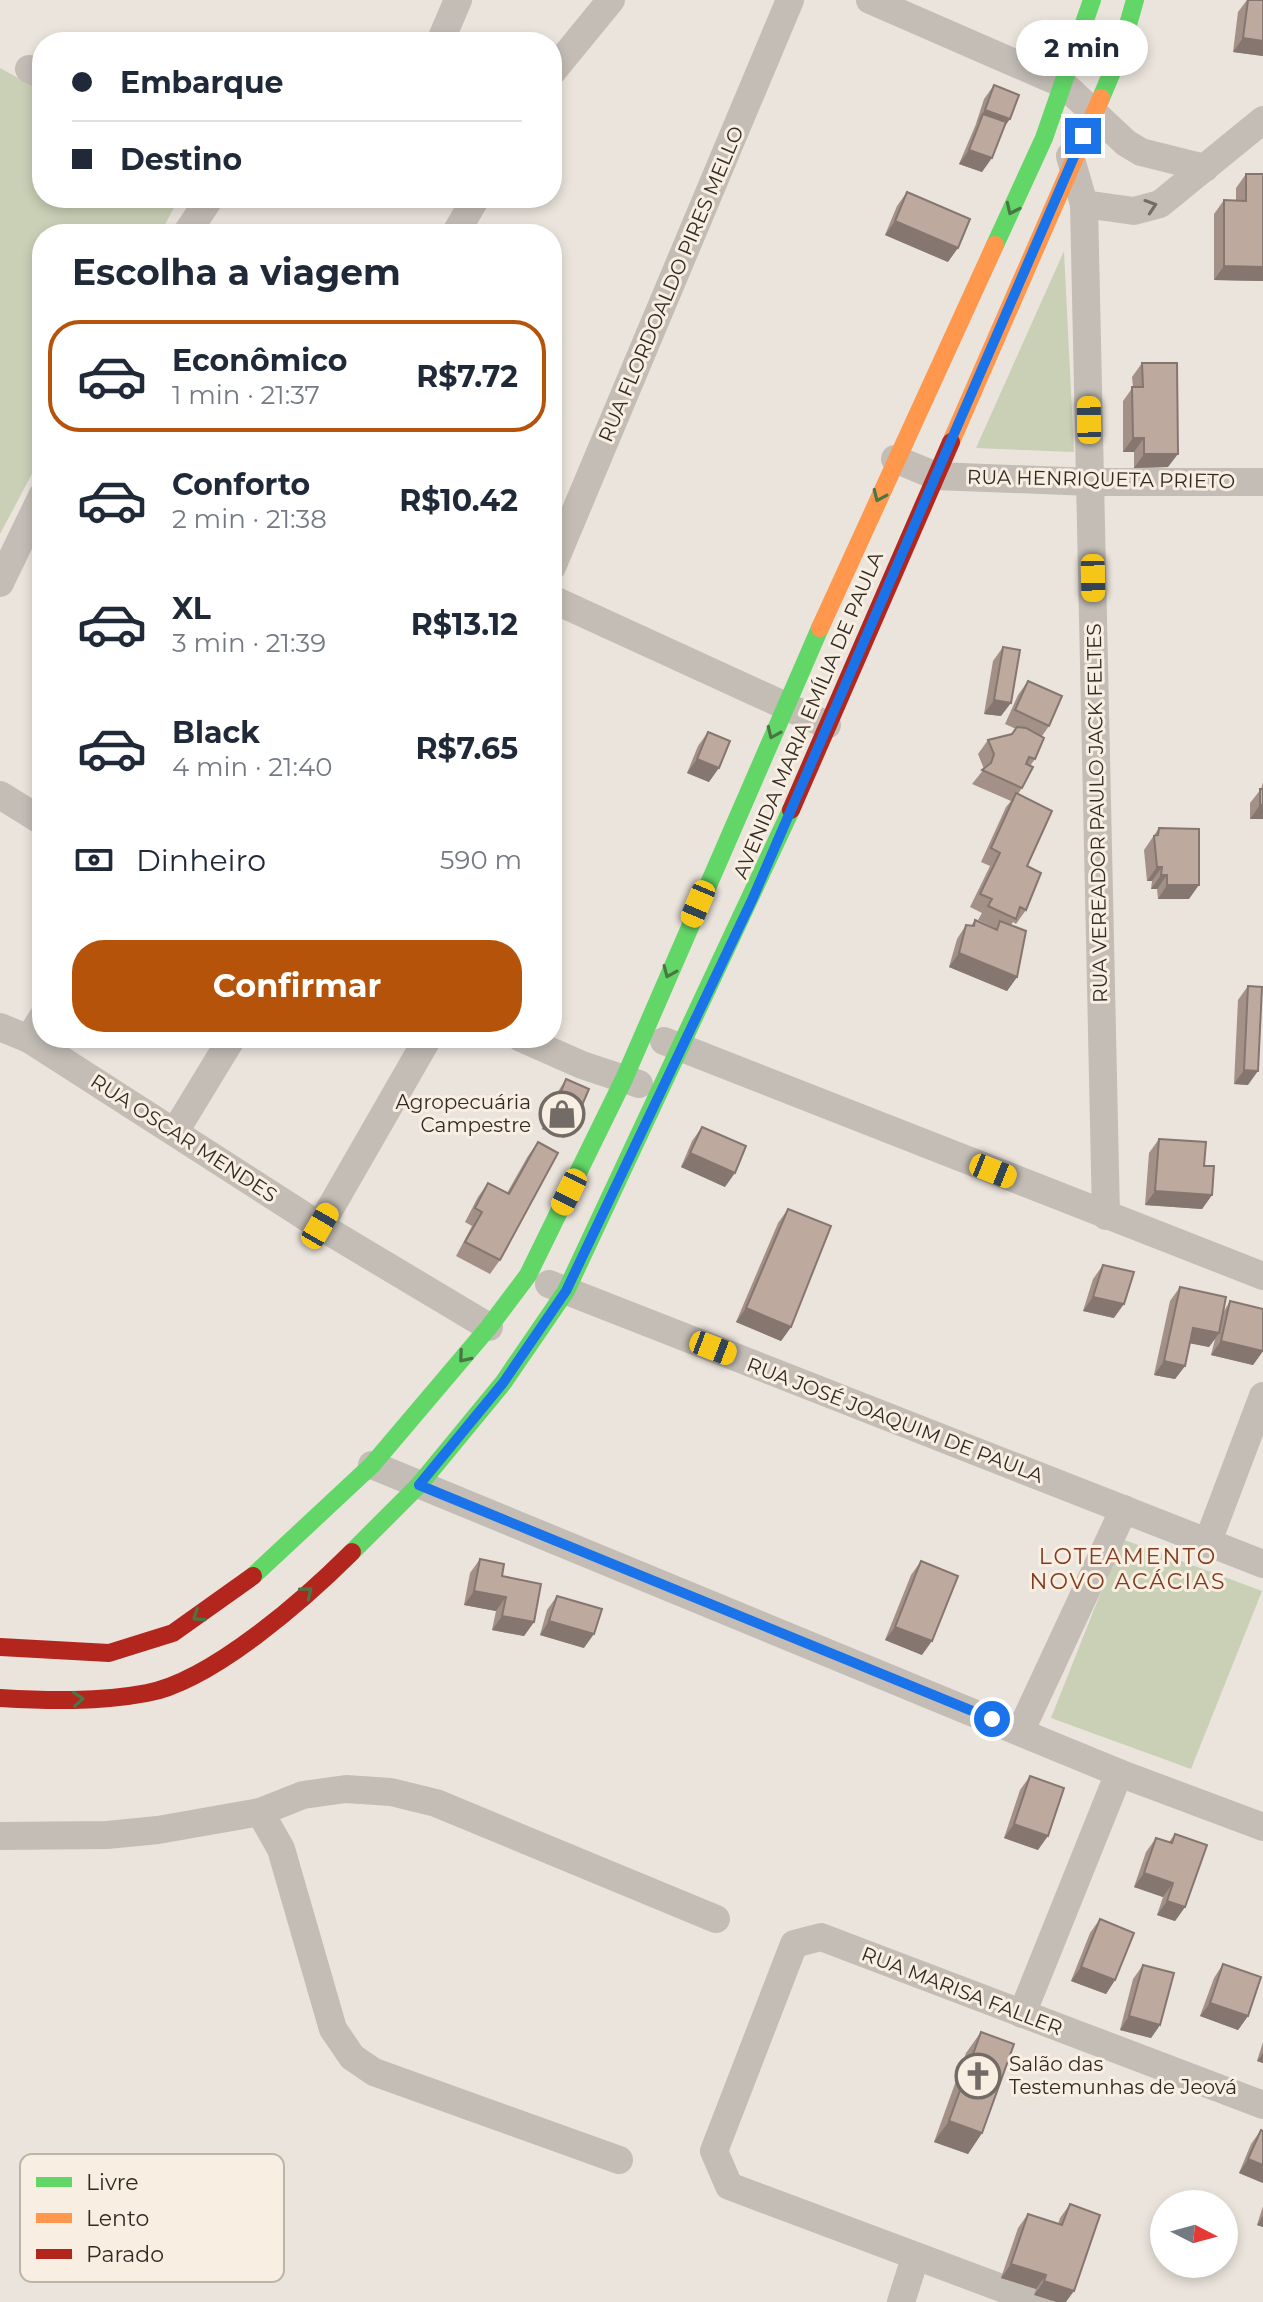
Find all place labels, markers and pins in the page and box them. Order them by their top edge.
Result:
place label: Agropecuária Campestre [396,1090,531,1137]
shop icon: Agropecuária Campestre [538,1090,586,1138]
church icon: Salão das Testemunhas de Jeová [954,2052,1002,2100]
place label: Salão das Testemunhas de Jeová [1009,2052,1237,2099]

